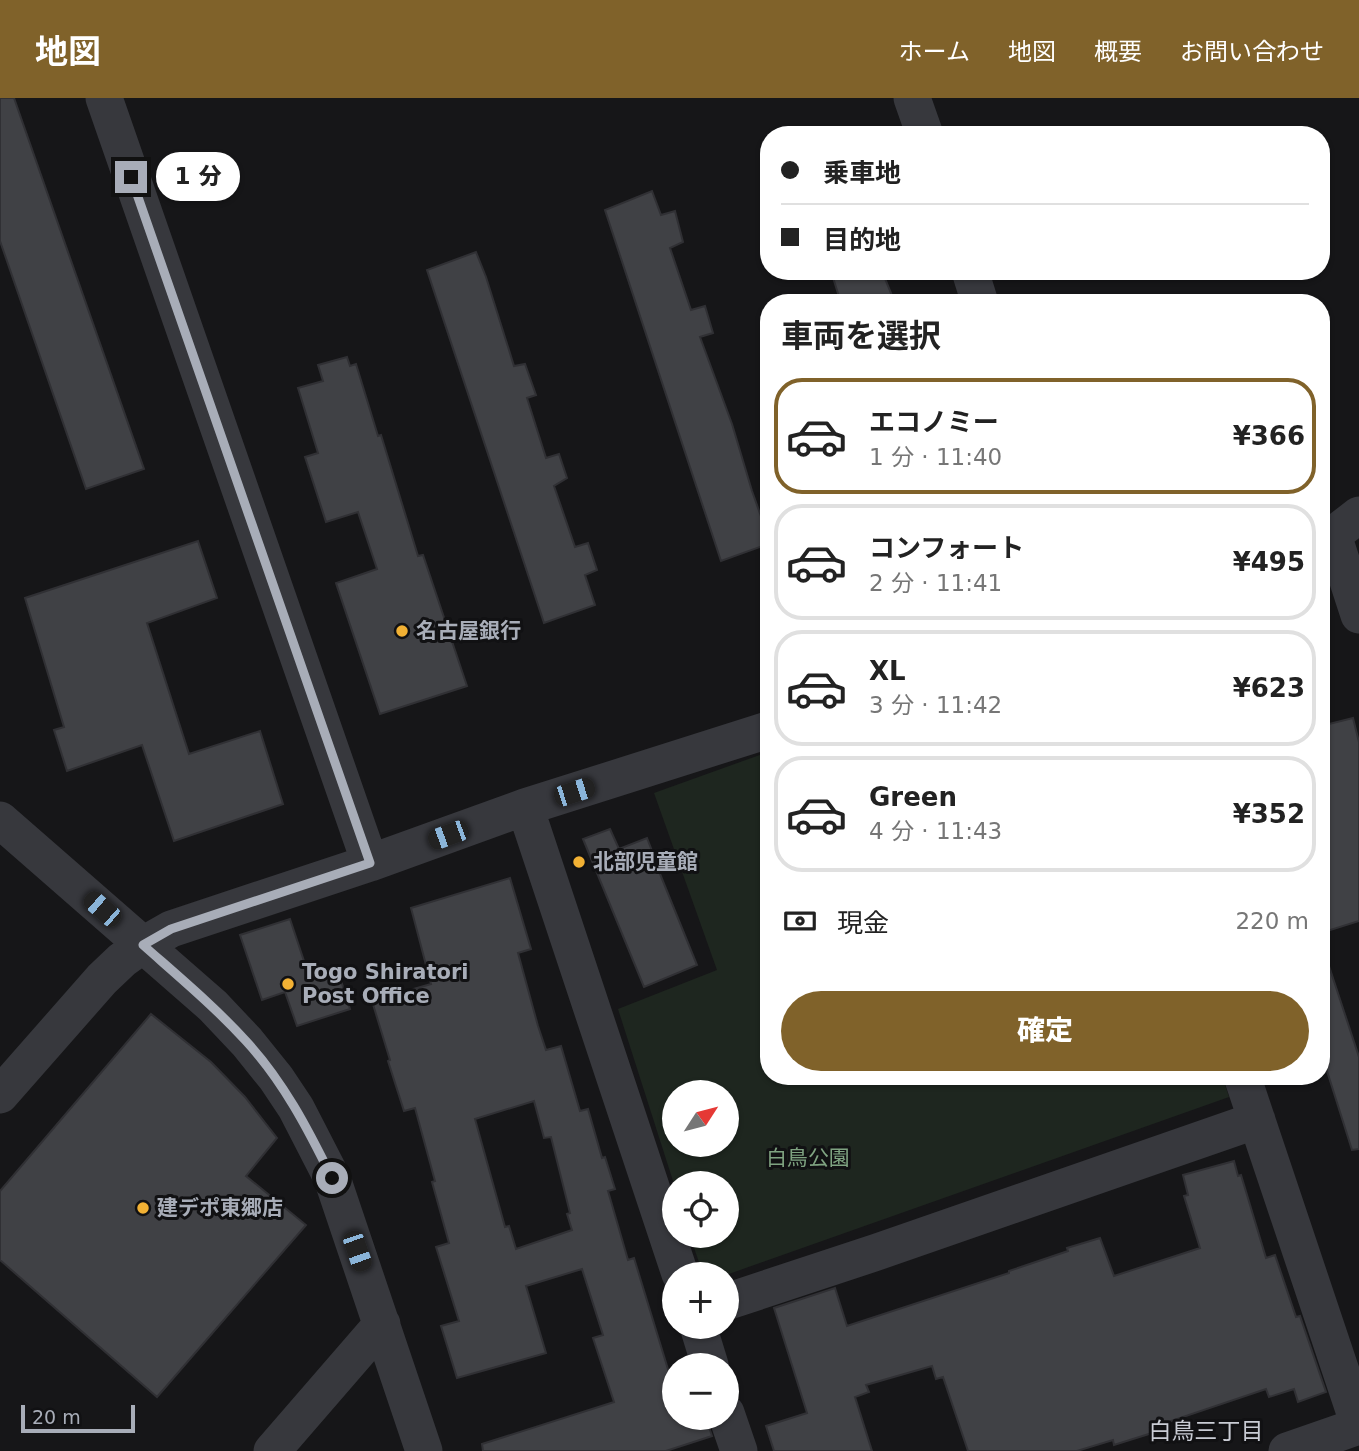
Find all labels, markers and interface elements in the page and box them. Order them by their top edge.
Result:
text: 地図 [35,32,101,71]
text: ホーム [899,38,970,66]
text: 地図 [1008,38,1056,66]
text: 概要 [1094,38,1142,66]
text: お問い合わせ [1180,38,1324,66]
callout: 1 分 [156,153,240,202]
text: 乗車地 [823,158,901,188]
route end [115,161,147,193]
text: 1 分 [174,163,222,189]
text: 目的地 [823,225,901,255]
text: 車両を選択 [781,317,941,355]
icon: car [785,405,848,468]
text: エコノミー [869,407,999,437]
text: ¥366 [1233,421,1305,451]
text: 1 分 · 11:40 [869,444,1002,470]
icon: car [785,531,848,594]
text: コンフォート [869,533,1024,563]
text: ¥495 [1233,547,1305,577]
text: 2 分 · 11:41 [869,570,1002,596]
place label: 名古屋銀行 [416,619,521,643]
marker: 名古屋銀行 [394,623,410,639]
text: XL [869,656,906,686]
icon: car [785,657,848,720]
text: ¥623 [1233,673,1305,703]
text: 3 分 · 11:42 [869,692,1002,718]
car [551,776,598,808]
text: Green [869,782,957,812]
icon: car [785,783,848,846]
text: ¥352 [1233,799,1305,829]
car [425,818,472,852]
text: 4 分 · 11:43 [869,818,1002,844]
place label: 北部児童館 [593,850,698,874]
marker: 北部児童館 [571,854,587,870]
car [80,887,125,931]
icon: cash [781,902,819,940]
text: 現金 [837,908,889,938]
text: 220 m [1235,908,1309,934]
place label: Togo Shiratori Post Office [302,960,469,1008]
marker: Togo Shiratori Post Office [280,976,296,992]
button: 確定 [781,991,1309,1071]
north arrow [662,1080,738,1157]
map controls [662,1080,739,1430]
park label: 白鳥公園 [766,1146,850,1170]
route start [316,1162,348,1194]
button: locate [662,1171,739,1248]
place label: 建デポ東郷店 [157,1196,283,1220]
marker: 建デポ東郷店 [135,1200,151,1216]
car [341,1228,374,1274]
button: + [662,1262,739,1339]
button: − [662,1353,739,1430]
scale bar [21,1402,135,1434]
text: 20 m [32,1406,81,1428]
district label: 白鳥三丁目 [1149,1418,1264,1444]

